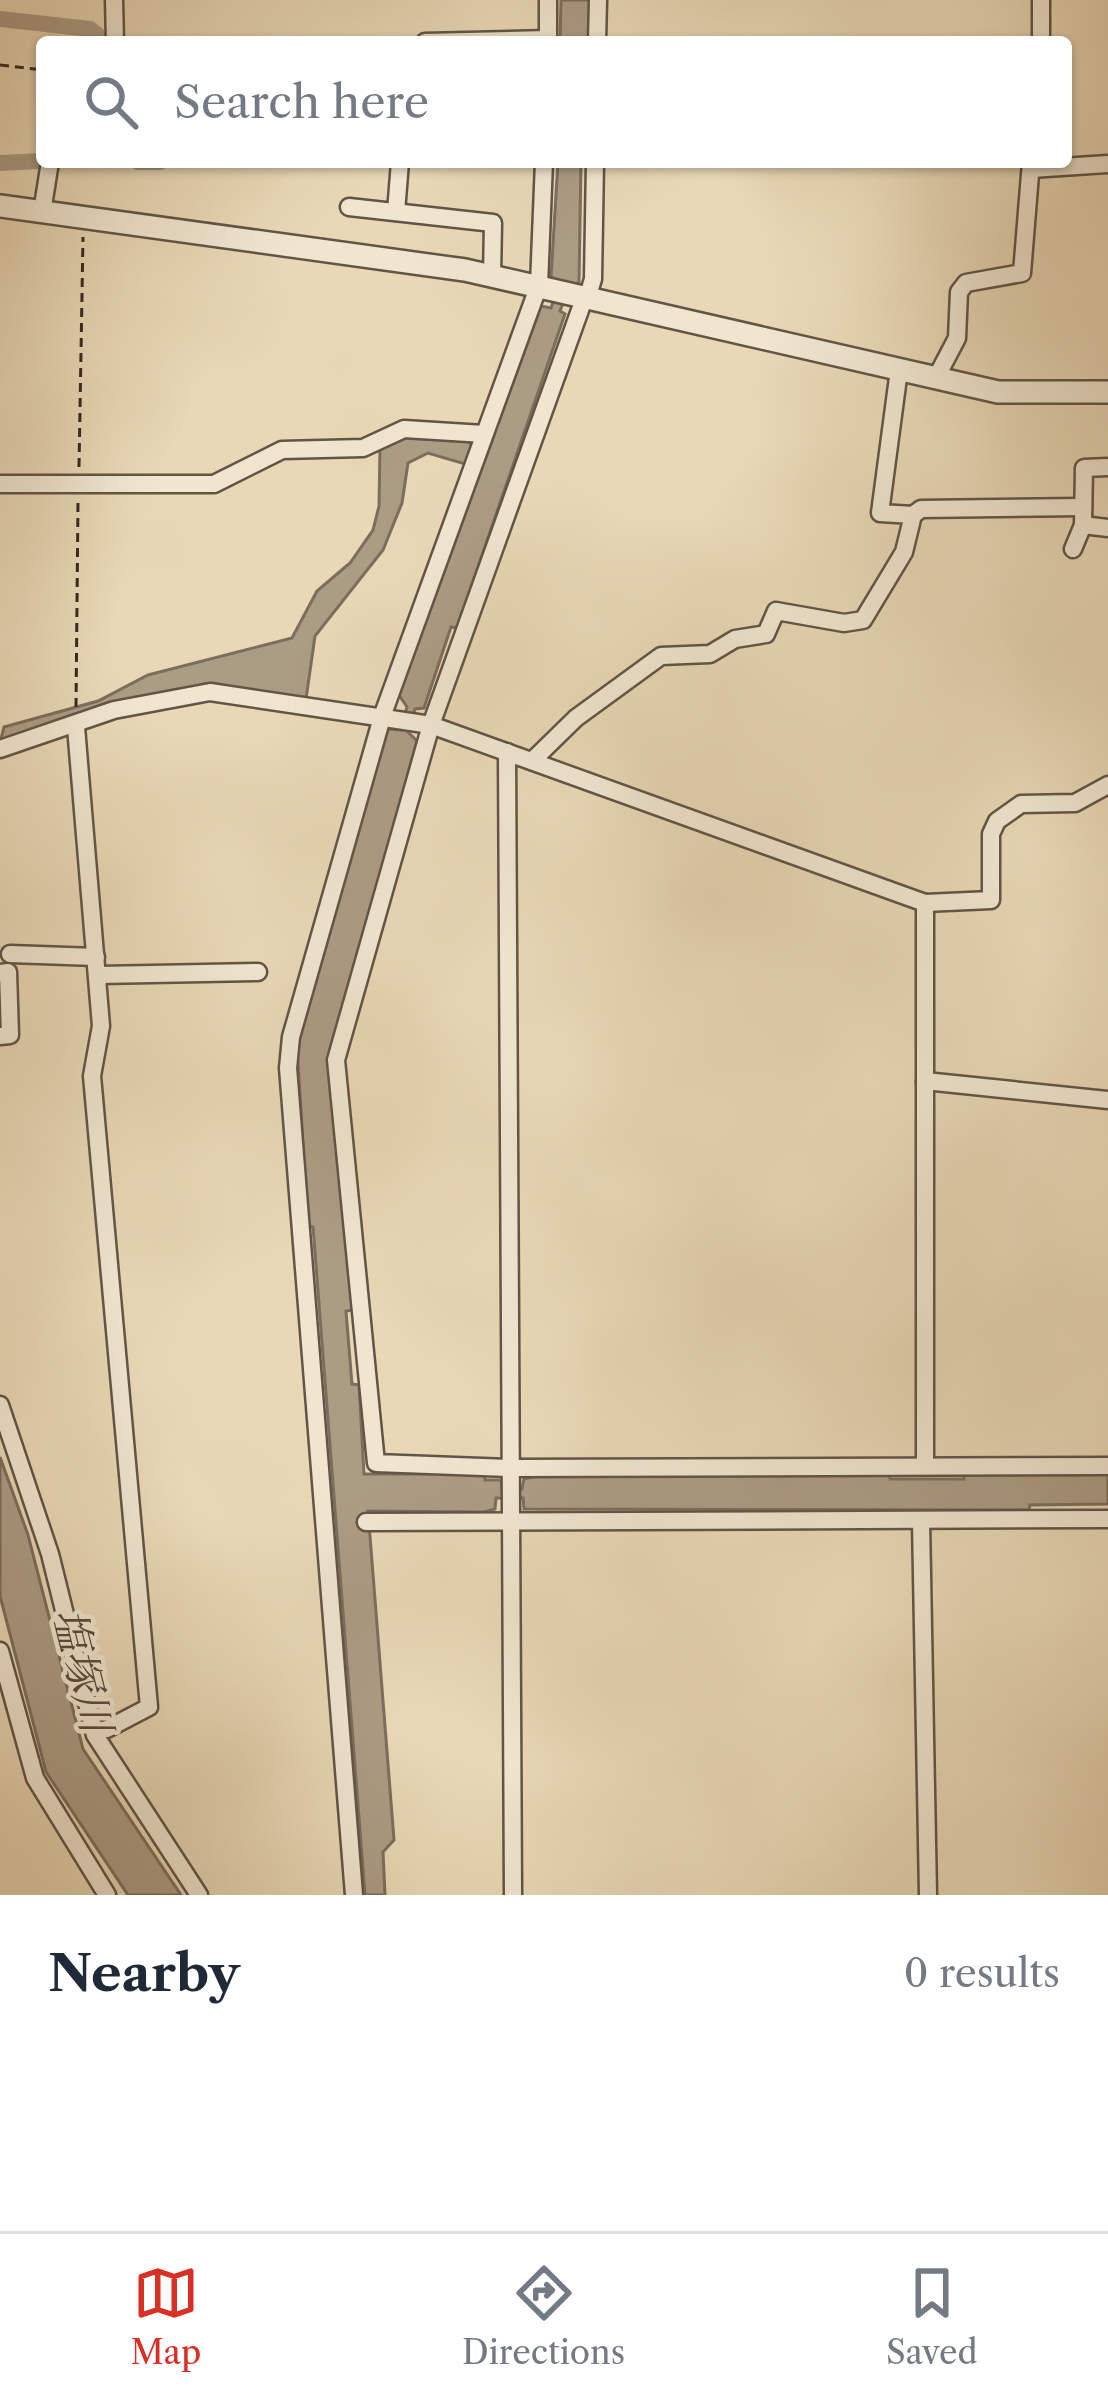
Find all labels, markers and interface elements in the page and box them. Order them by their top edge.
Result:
search box [36,36,1072,168]
icon: search [78,69,144,135]
text: Search here [174,74,429,130]
water label: 塩塚川 [43,1603,124,1741]
text: Nearby [48,1942,240,2004]
text: 0 results [904,1949,1060,1997]
tab: Map [130,2260,201,2373]
tab: Directions [462,2260,625,2373]
tab: Saved [886,2260,978,2373]

